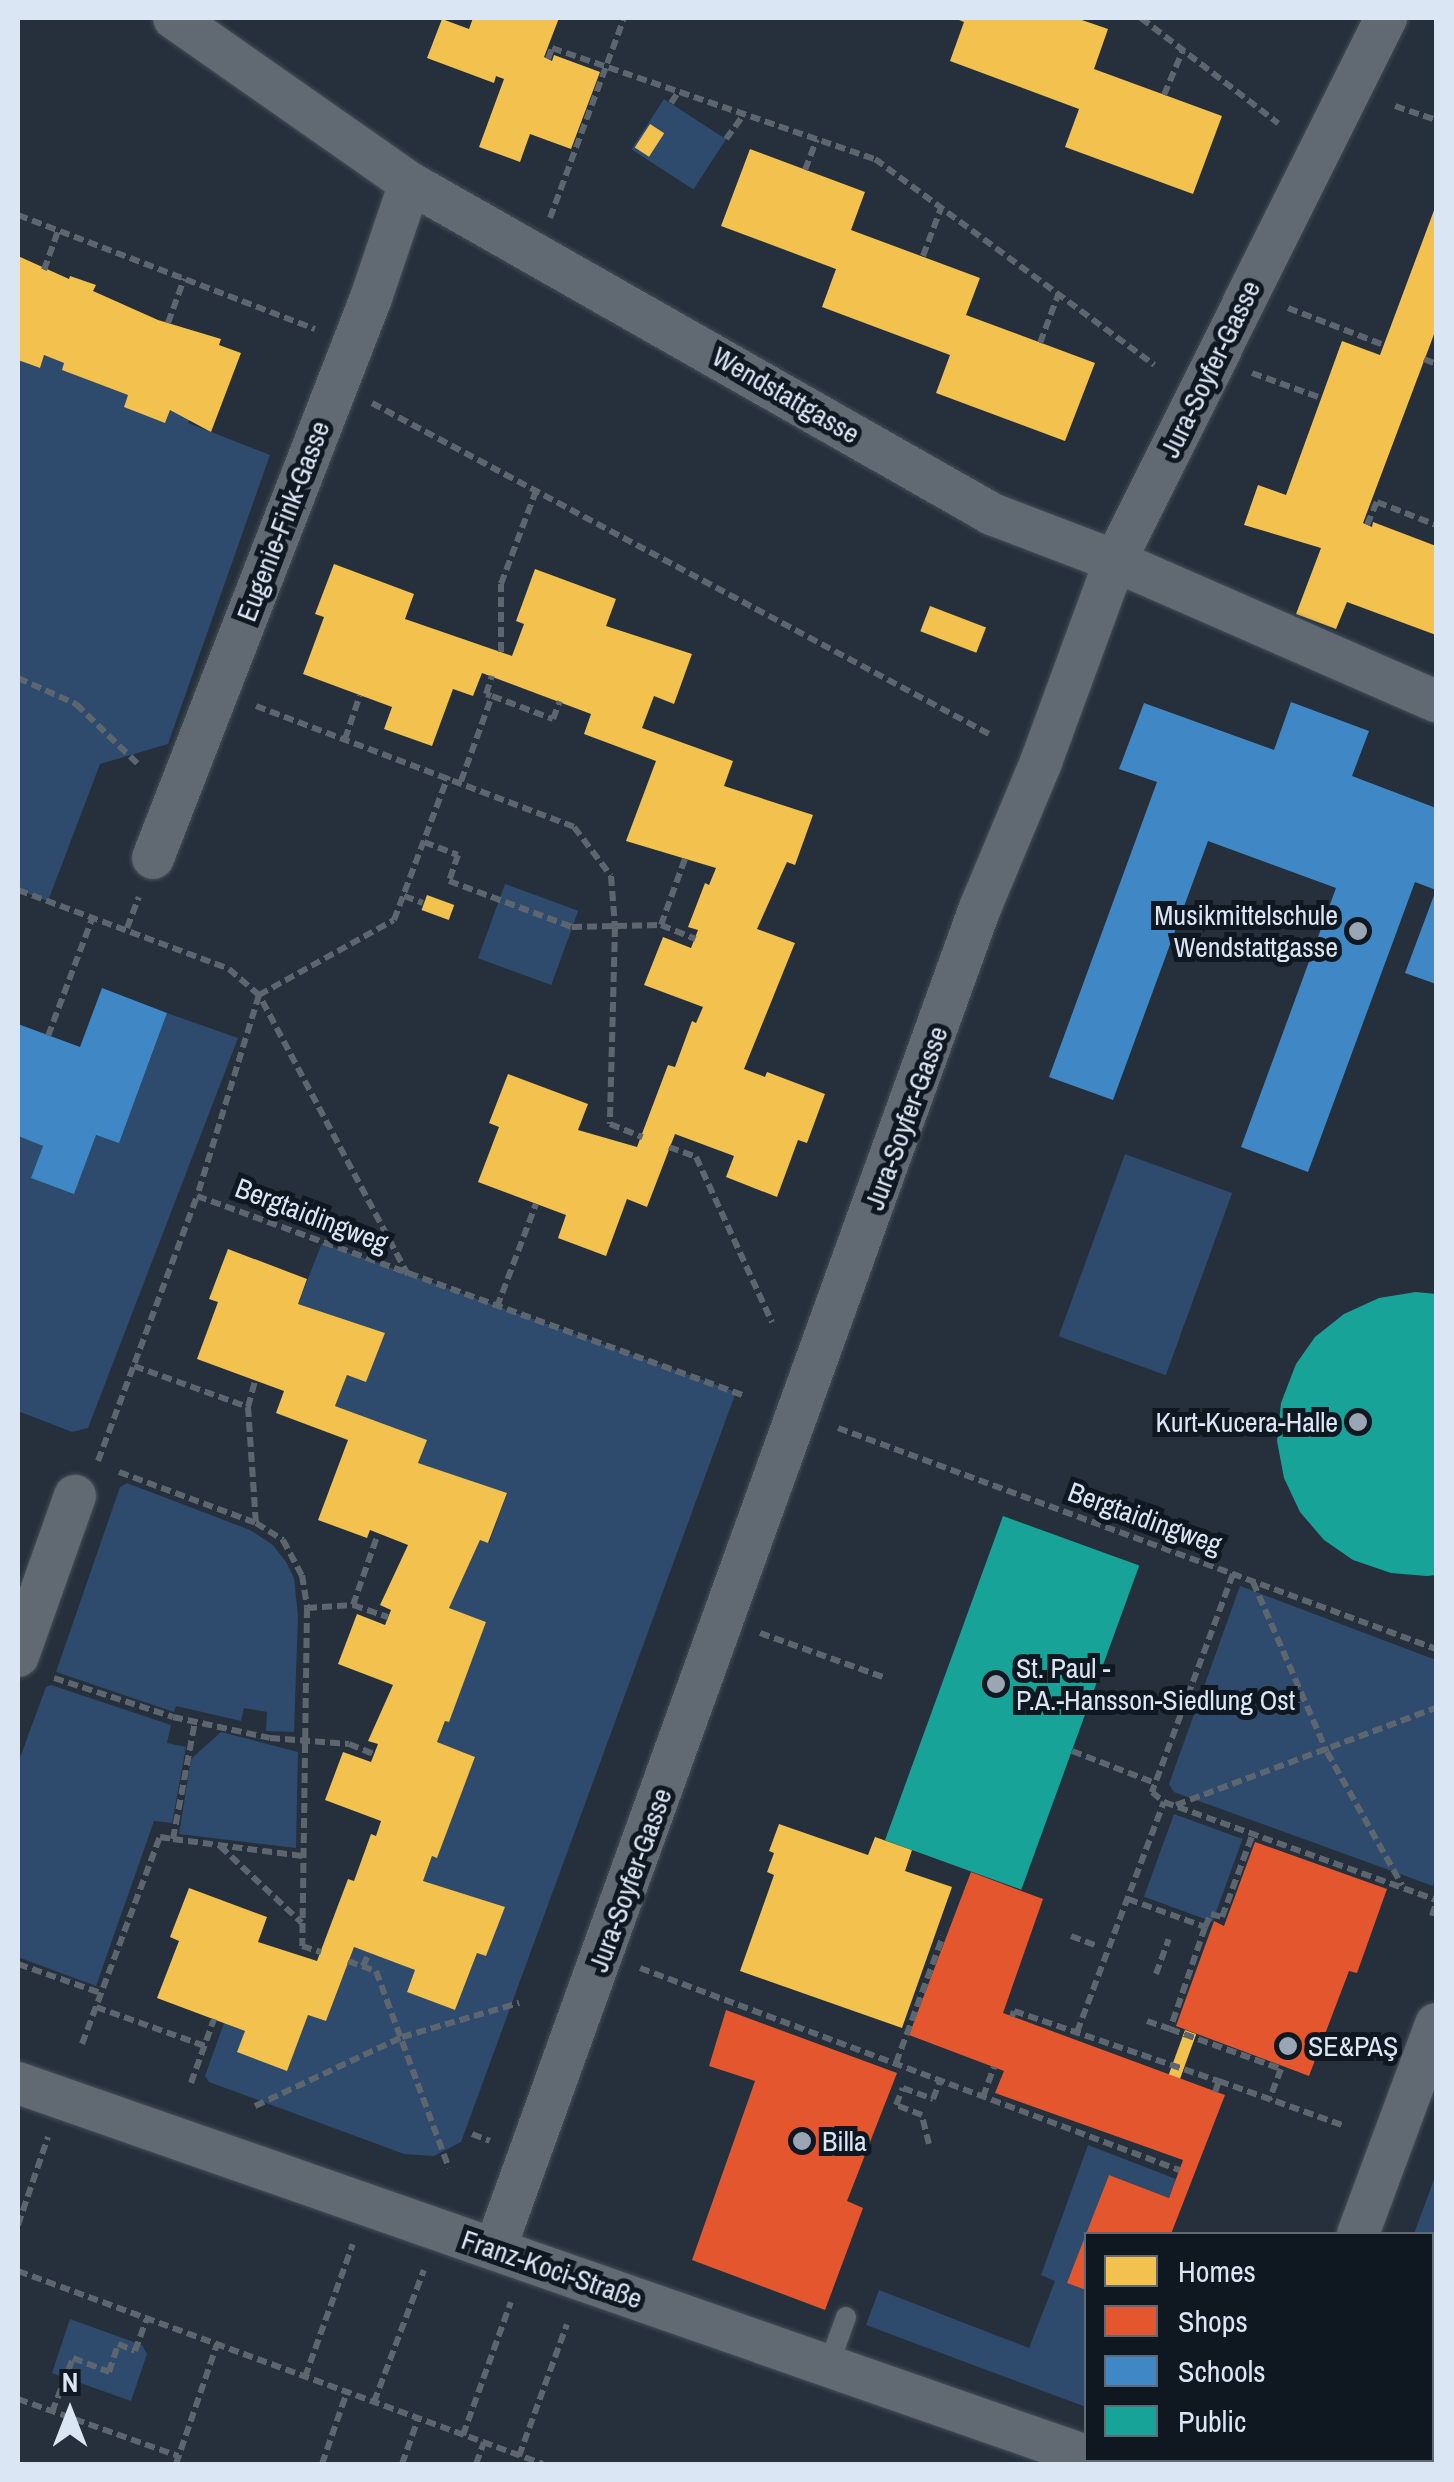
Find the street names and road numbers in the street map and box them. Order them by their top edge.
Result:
street label: Jura-Soyfer-Gasse [1153,275,1267,463]
street label: Wendstattgasse [706,339,866,451]
street label: Eugenie-Fink-Gasse [229,416,337,626]
street label: Jura-Soyfer-Gasse [857,1022,955,1214]
street label: Bergtaidingweg [231,1170,393,1260]
street label: Bergtaidingweg [1064,1475,1226,1561]
street label: Jura-Soyfer-Gasse [581,1784,679,1976]
street label: Franz-Koci-Straße [457,2222,647,2316]

